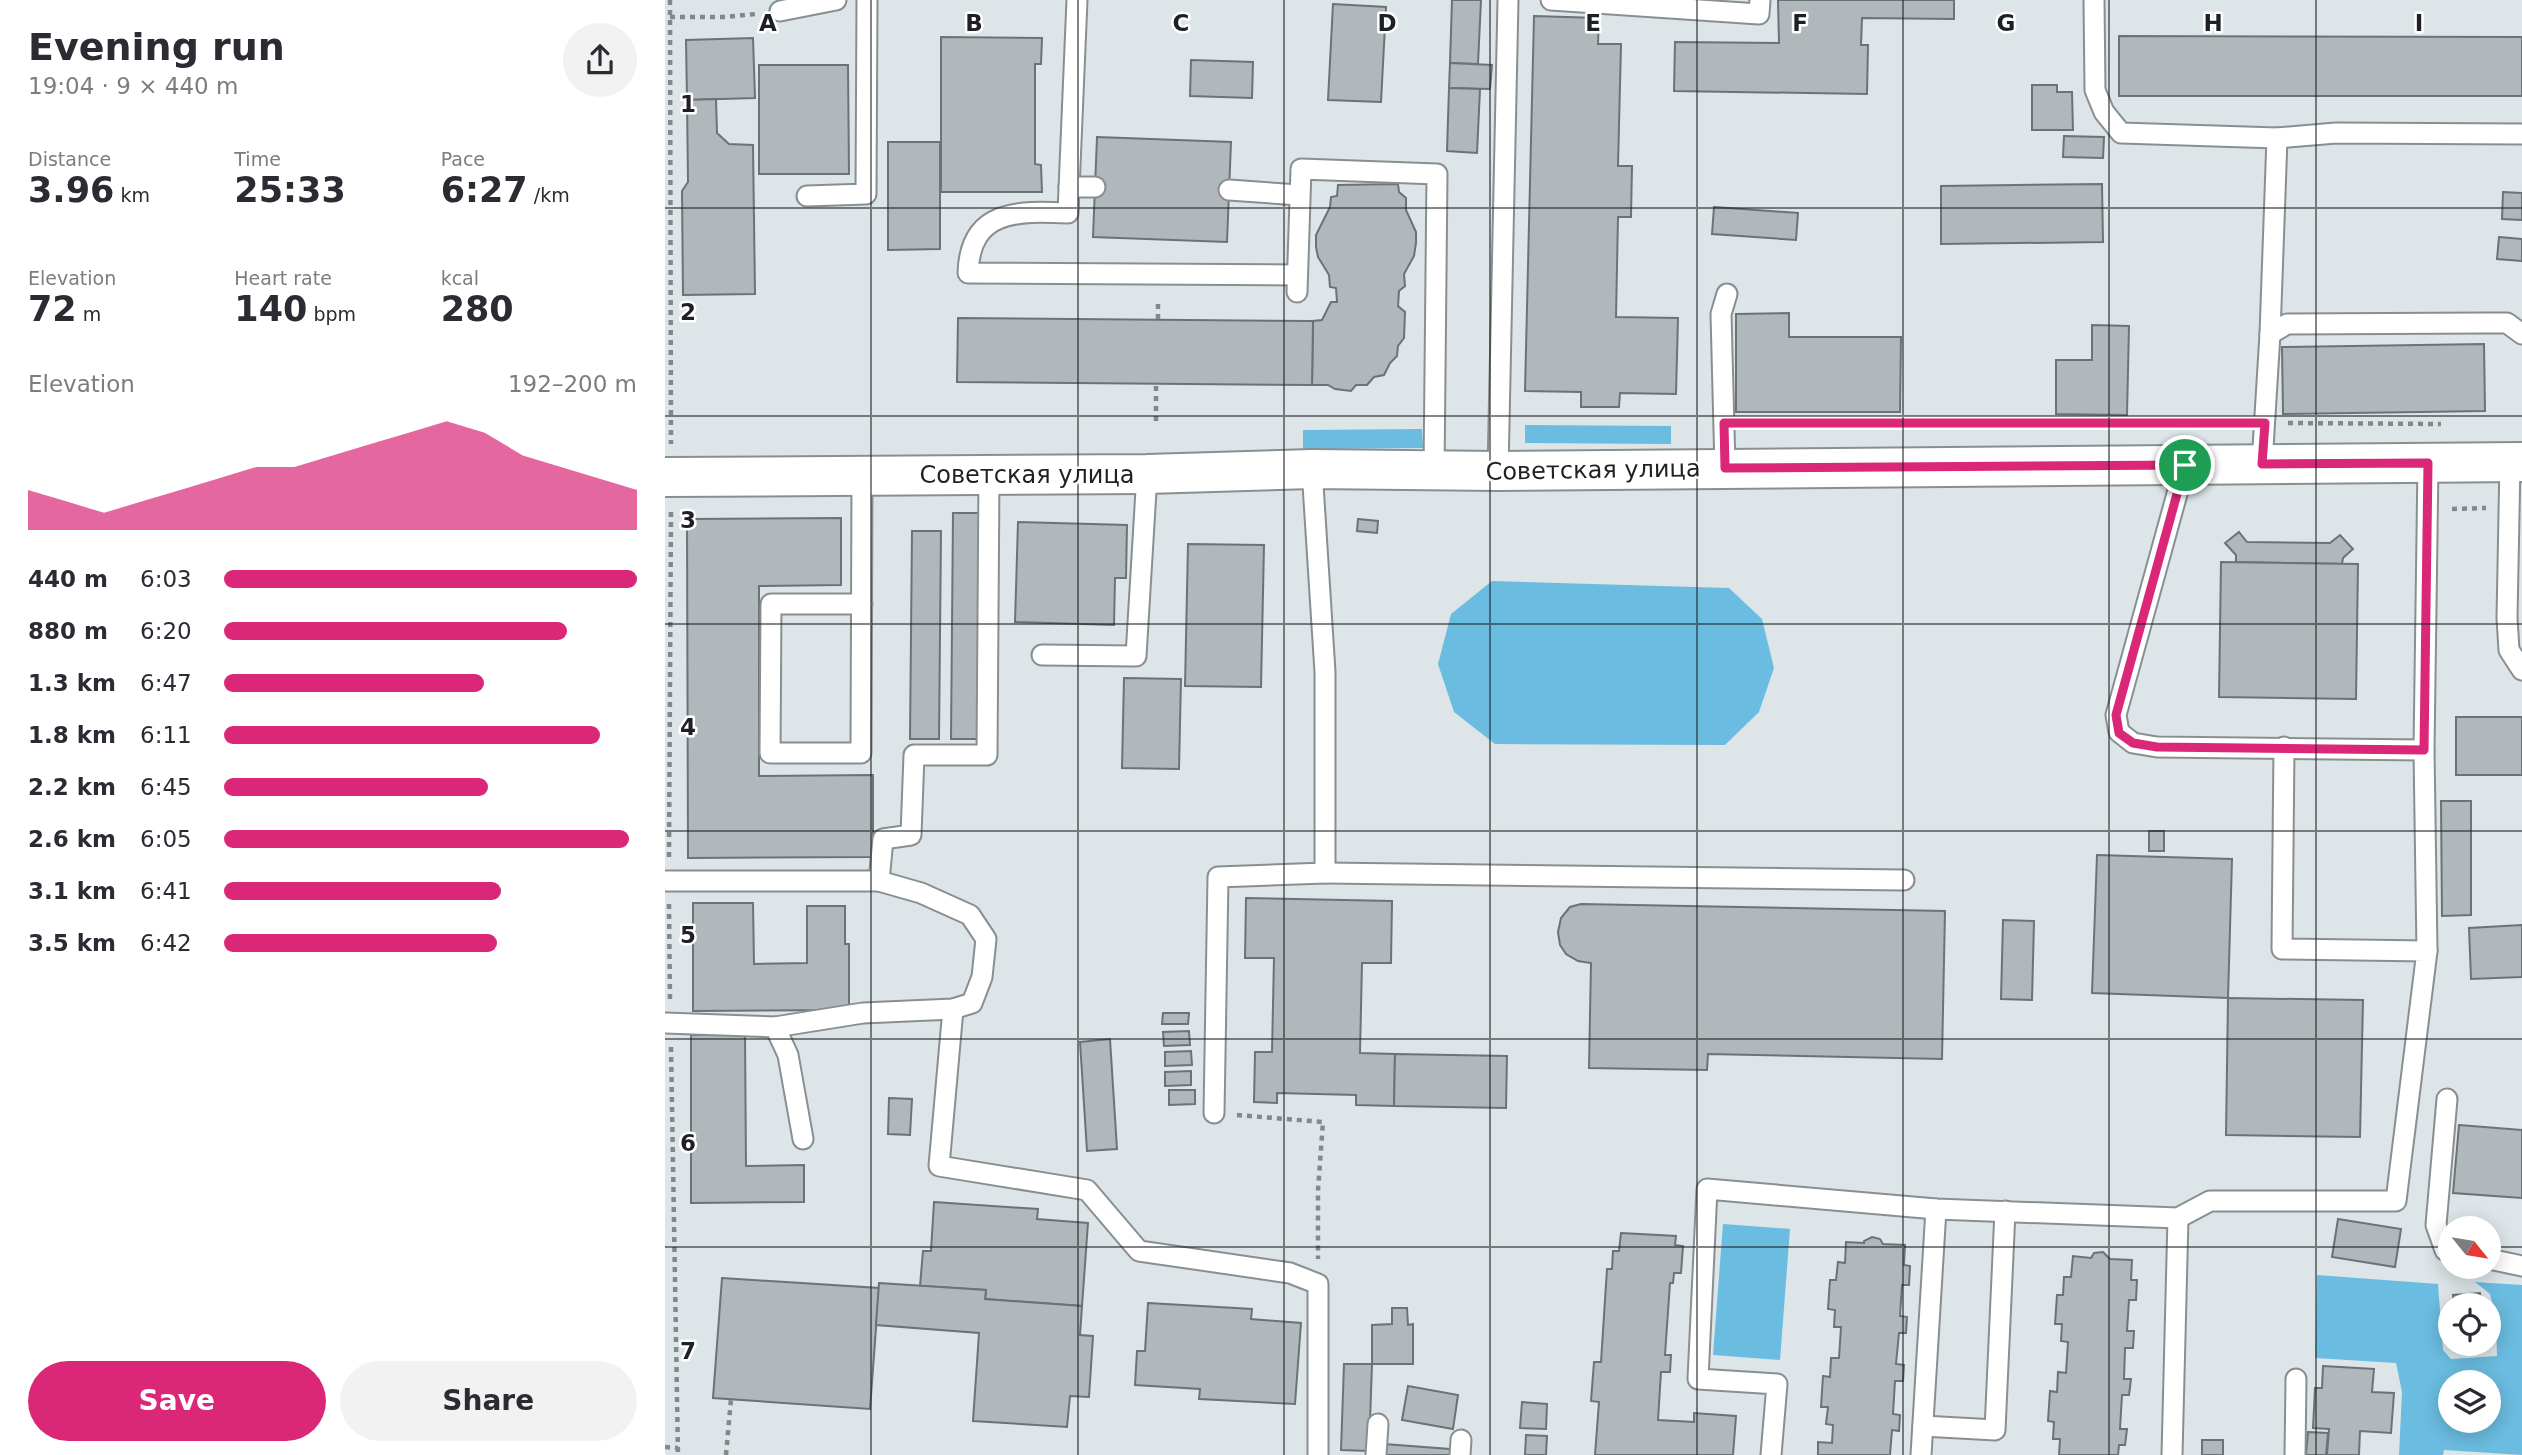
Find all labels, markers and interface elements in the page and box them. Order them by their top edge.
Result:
text: A [759,10,777,36]
text: B [965,10,983,36]
text: C [1173,10,1189,36]
text: D [1377,10,1397,36]
text: E [1585,10,1601,36]
text: F [1792,10,1808,36]
text: G [1997,10,2015,36]
text: H [2203,10,2223,36]
text: I [2415,10,2423,36]
button: share [563,23,637,97]
text: Evening run [28,25,285,69]
text: 19:04 · 9 × 440 m [28,73,238,99]
text: 1 [680,91,696,117]
text: Distance [28,148,111,170]
text: Time [234,148,281,170]
text: Pace [441,148,485,170]
text: 3.96 [28,170,114,210]
text: 25:33 [234,170,346,210]
text: 6:27 [441,170,528,210]
text: km [114,184,150,206]
text: /km [528,184,570,206]
text: Elevation [28,267,116,289]
text: Heart rate [234,267,332,289]
text: kcal [441,267,479,289]
text: 72 [28,289,77,329]
text: 140 [234,289,307,329]
text: 280 [441,289,514,329]
text: 2 [680,299,696,325]
text: m [77,303,101,325]
text: bpm [307,303,356,325]
text: Elevation [28,371,135,397]
text: 192–200 m [508,371,637,397]
pin [2155,435,2215,495]
icon: arrive [2166,446,2204,484]
street label: Советская улица [1485,454,1701,486]
street label: Советская улица [920,461,1134,489]
text: 3 [680,507,696,533]
text: 440 m [28,566,108,592]
text: 6:03 [140,566,192,592]
text: 880 m [28,618,108,644]
text: 6:20 [140,618,192,644]
text: 1.3 km [28,670,116,696]
text: 6:47 [140,670,192,696]
text: 4 [680,714,696,740]
text: 1.8 km [28,722,116,748]
text: 6:11 [140,722,192,748]
text: 2.2 km [28,774,116,800]
text: 6:45 [140,774,192,800]
text: 2.6 km [28,826,116,852]
text: 6:05 [140,826,192,852]
text: 3.1 km [28,878,116,904]
text: 6:41 [140,878,192,904]
text: 5 [680,922,696,948]
text: 3.5 km [28,930,116,956]
text: 6:42 [140,930,192,956]
text: 6 [680,1130,696,1156]
north arrow [2438,1216,2501,1279]
map controls [2438,1216,2501,1433]
button: locate [2438,1293,2501,1356]
text: 7 [680,1338,696,1364]
button: Save [28,1361,326,1441]
button: Share [340,1361,637,1441]
button: layers [2438,1370,2501,1433]

